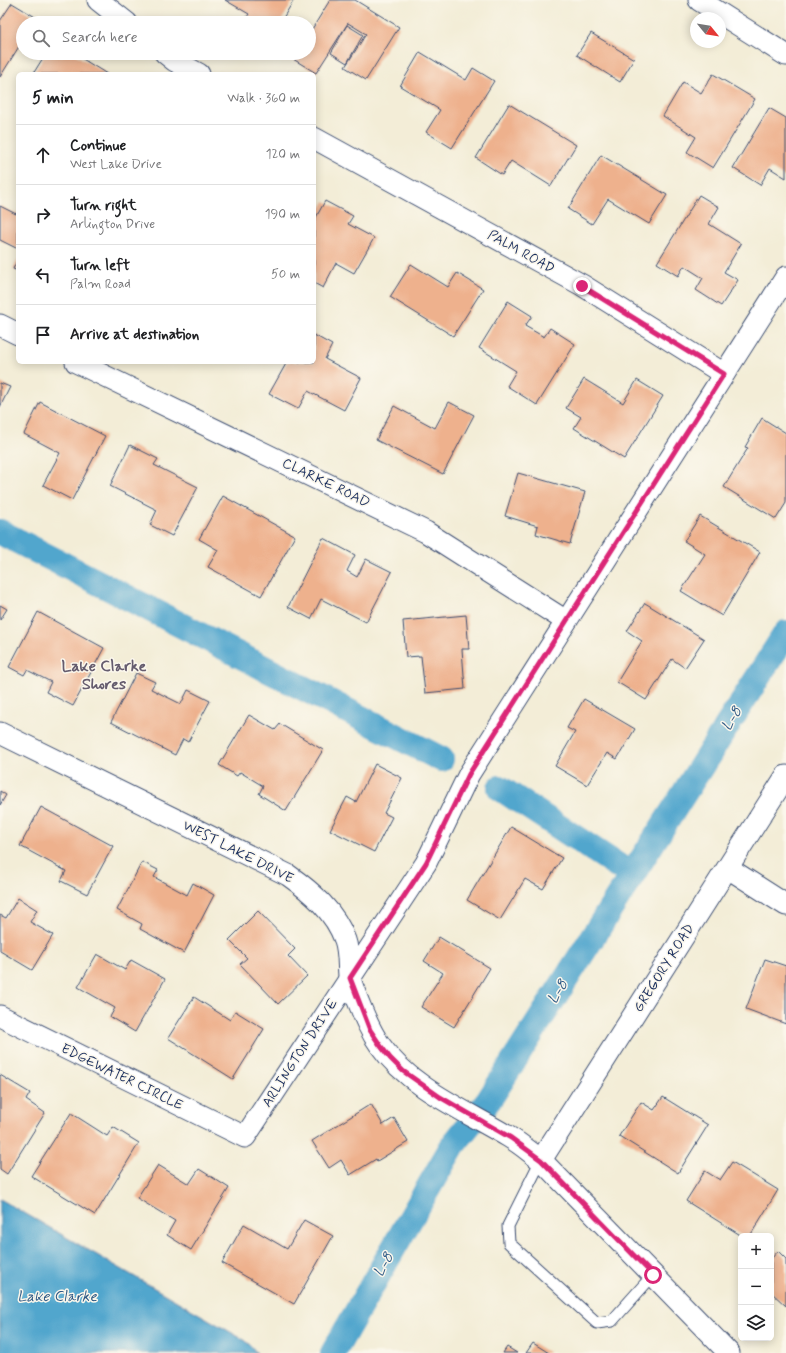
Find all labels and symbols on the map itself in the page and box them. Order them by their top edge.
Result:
north arrow [690,12,726,48]
street label: PALM ROAD [484,226,558,278]
route end [573,277,591,295]
street label: CLARKE ROAD [279,454,373,512]
district label: Lake Clarke Shores [62,656,147,695]
water label: L-8 [717,702,748,735]
street label: WEST LAKE DRIVE [180,816,296,888]
street label: GREGORY ROAD [630,920,698,1016]
water label: L-8 [543,975,574,1008]
street label: ARLINGTON DRIVE [258,995,342,1111]
street label: EDGEWATER CIRCLE [58,1040,186,1114]
water label: L-8 [369,1248,400,1281]
route start [644,1266,662,1284]
water label: Lake Clarke [17,1287,97,1307]

